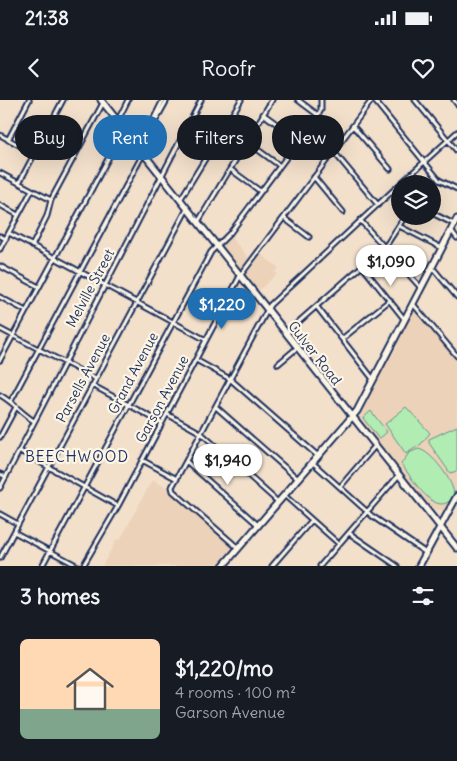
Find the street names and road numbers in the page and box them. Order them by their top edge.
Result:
street label: Melville Street [62,245,118,330]
street label: Culver Road [284,317,346,389]
street label: Grand Avenue [104,329,162,417]
street label: Parsells Avenue [52,330,114,426]
street label: Garson Avenue [131,352,193,446]

